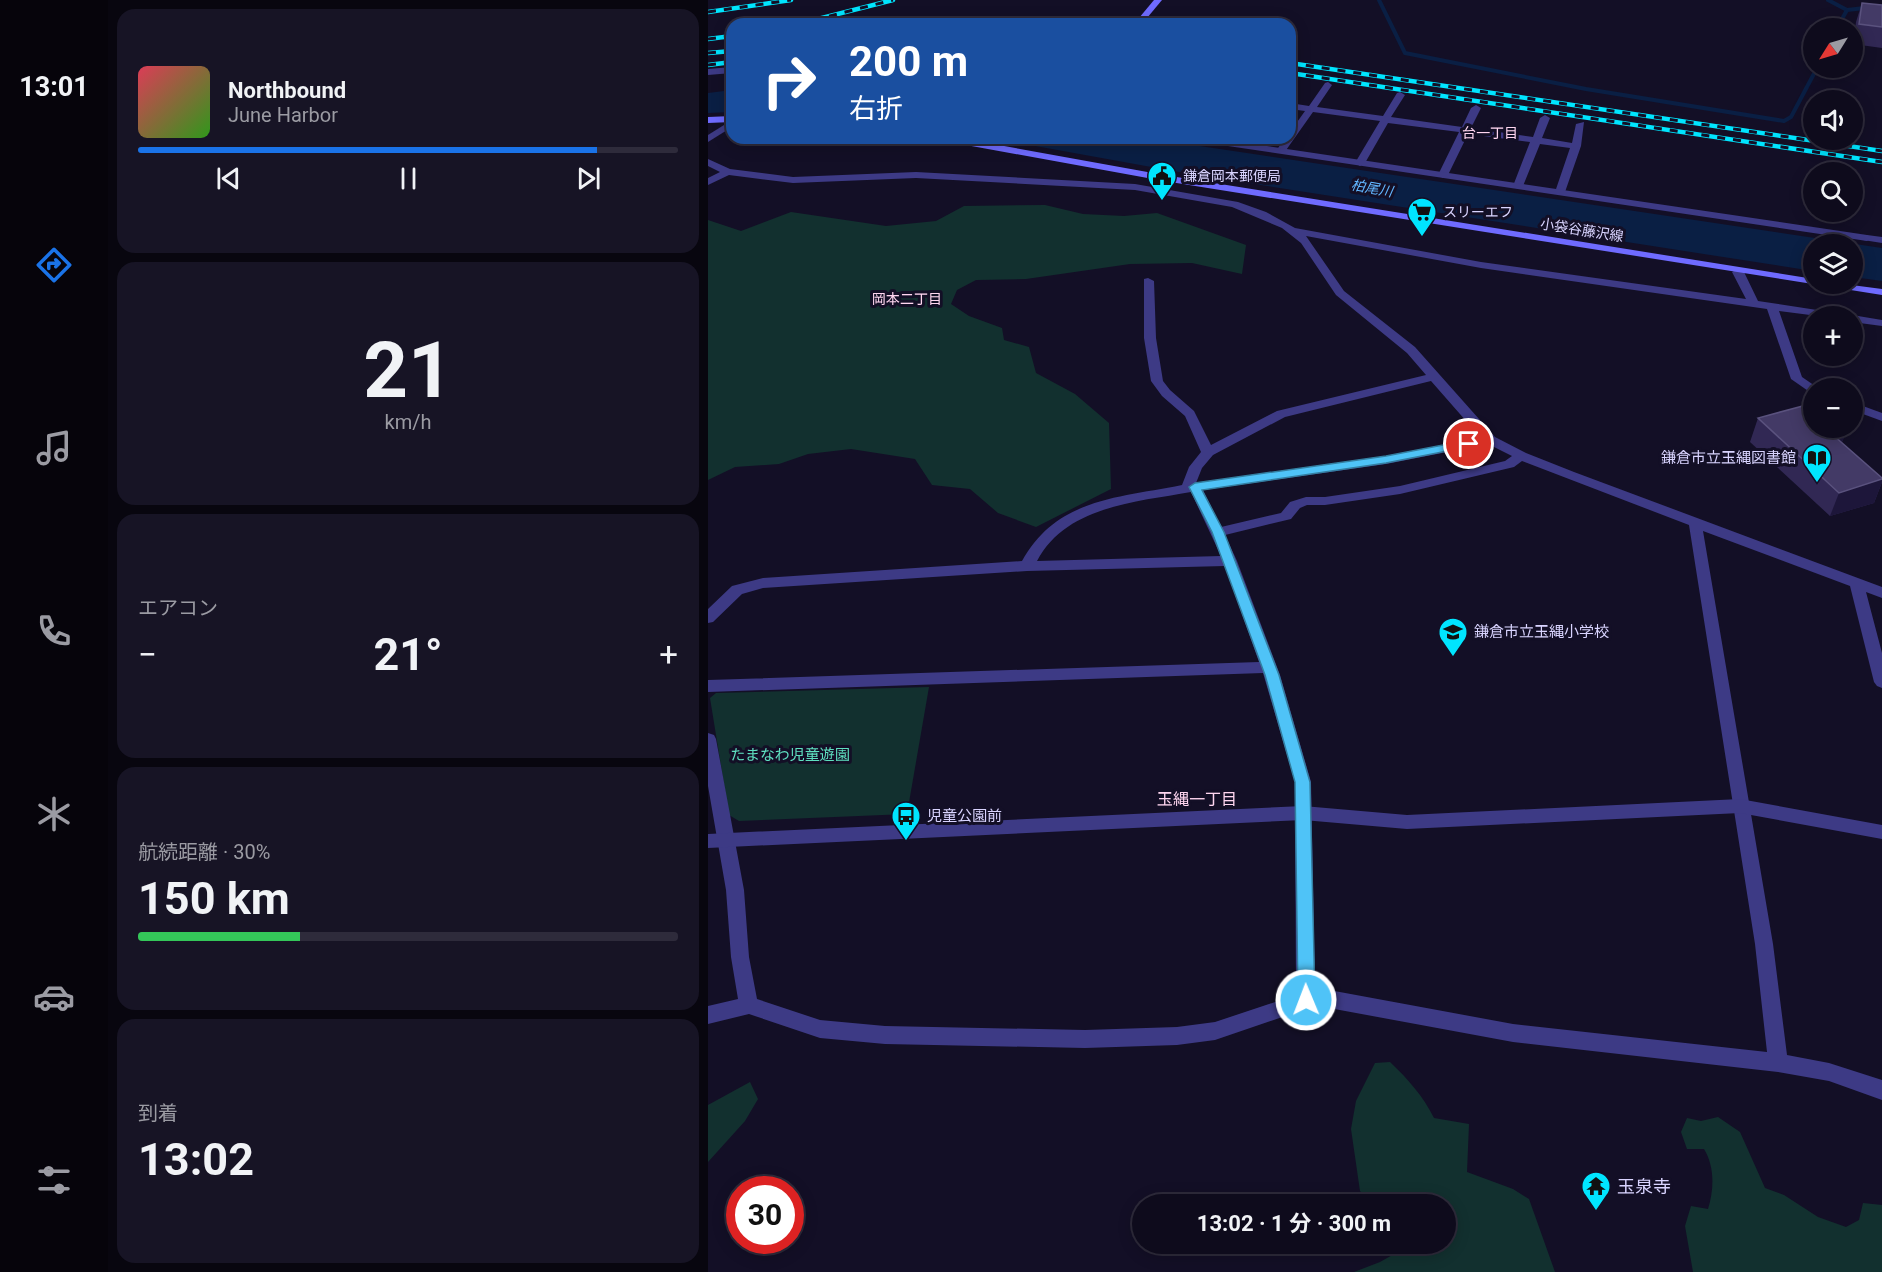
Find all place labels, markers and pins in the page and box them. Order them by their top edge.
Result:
public building icon: 鎌倉岡本郵便局 [1146,160,1178,202]
place label: 鎌倉岡本郵便局 [1183,168,1281,184]
supermarket icon: スリーエフ [1406,196,1438,238]
place label: スリーエフ [1443,204,1513,220]
pin [1443,418,1494,469]
library icon: 鎌倉市立玉縄図書館 [1801,442,1833,484]
place label: 鎌倉市立玉縄図書館 [1661,449,1796,467]
school or university icon: 鎌倉市立玉縄小学校 [1437,616,1469,658]
place label: 鎌倉市立玉縄小学校 [1474,623,1609,641]
bus stop icon: 児童公園前 [890,800,922,842]
place label: 児童公園前 [927,807,1002,825]
temple icon: 玉泉寺 [1580,1170,1612,1212]
place label: 玉泉寺 [1617,1176,1671,1197]

